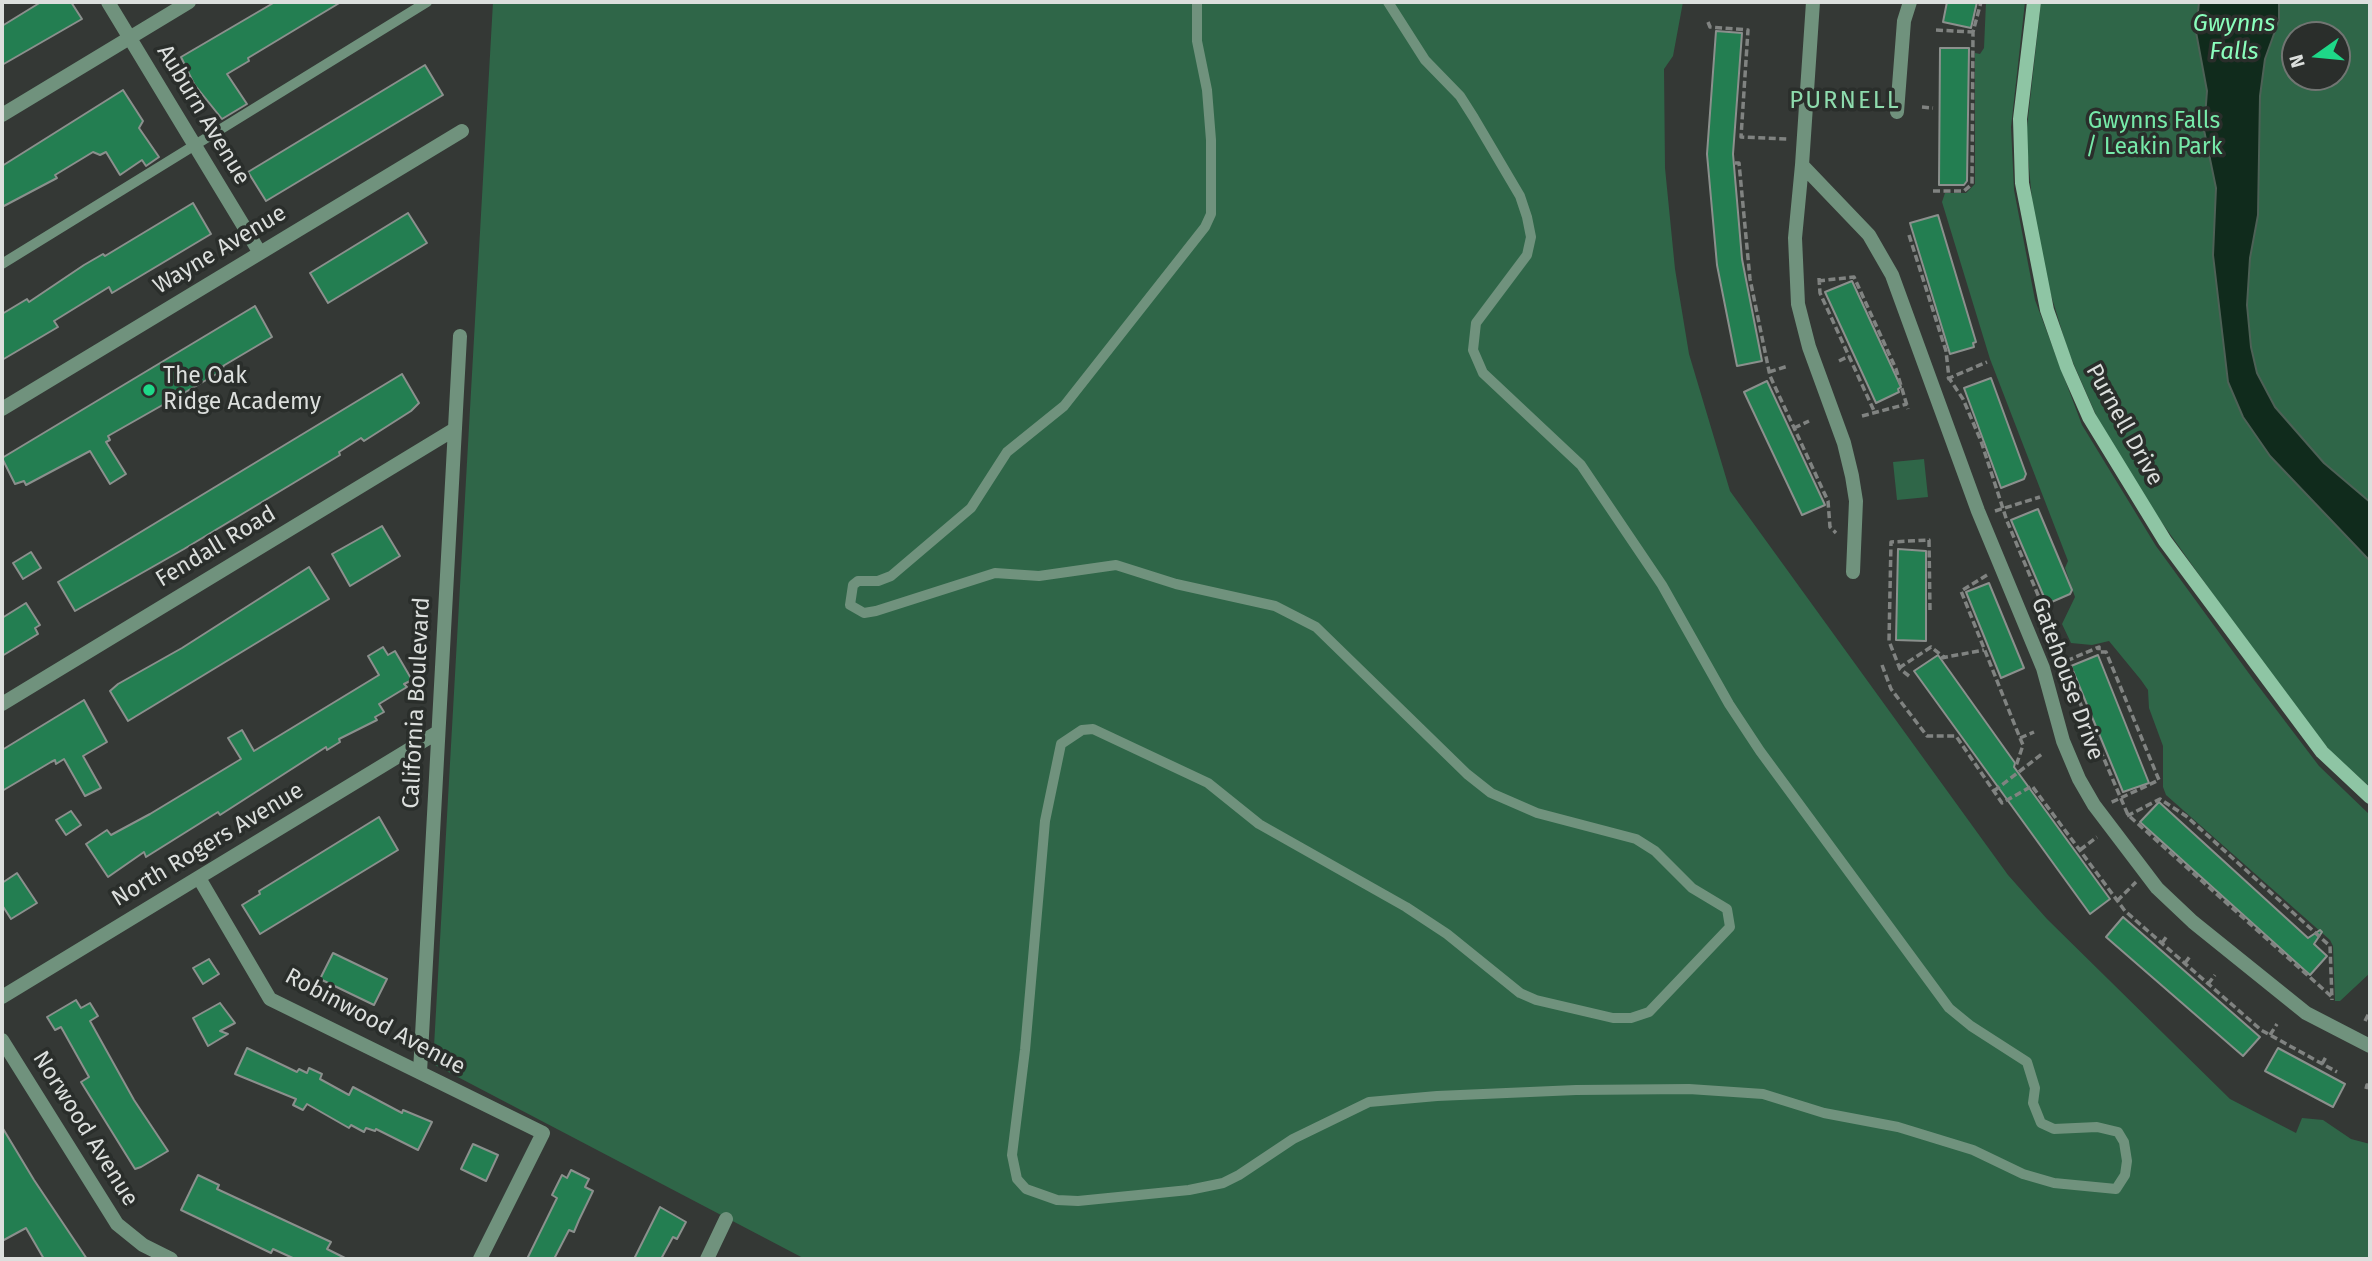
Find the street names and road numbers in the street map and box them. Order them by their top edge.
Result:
street label: Auburn Avenue [150,40,256,190]
street label: Wayne Avenue [149,199,291,301]
street label: Purnell Drive [2079,359,2169,491]
street label: Fendall Road [151,500,281,594]
street label: Gatehouse Drive [2025,594,2109,764]
street label: California Boulevard [398,597,436,809]
street label: North Rogers Avenue [107,777,309,913]
street label: Robinwood Avenue [280,963,470,1081]
street label: Norwood Avenue [26,1046,144,1212]

